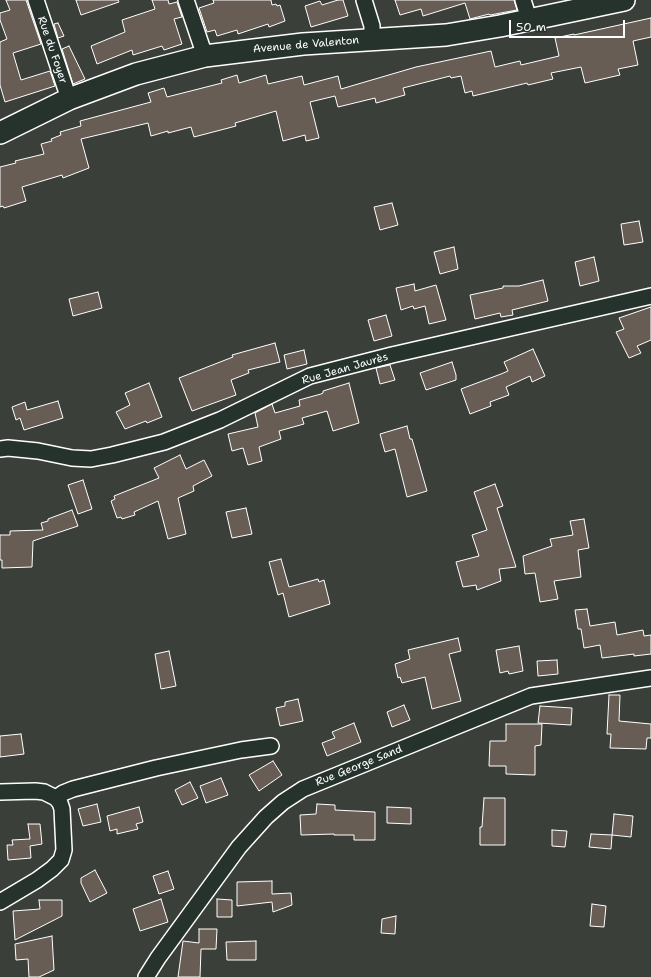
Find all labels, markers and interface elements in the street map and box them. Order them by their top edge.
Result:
scale bar [511,12,627,38]
street label: Rue du Foyer [34,15,70,85]
text: 50 m [516,19,546,35]
street label: Avenue de Valenton [252,34,360,56]
street label: Rue Jean Jaurès [300,350,390,388]
street label: Rue George Sand [314,743,404,789]

